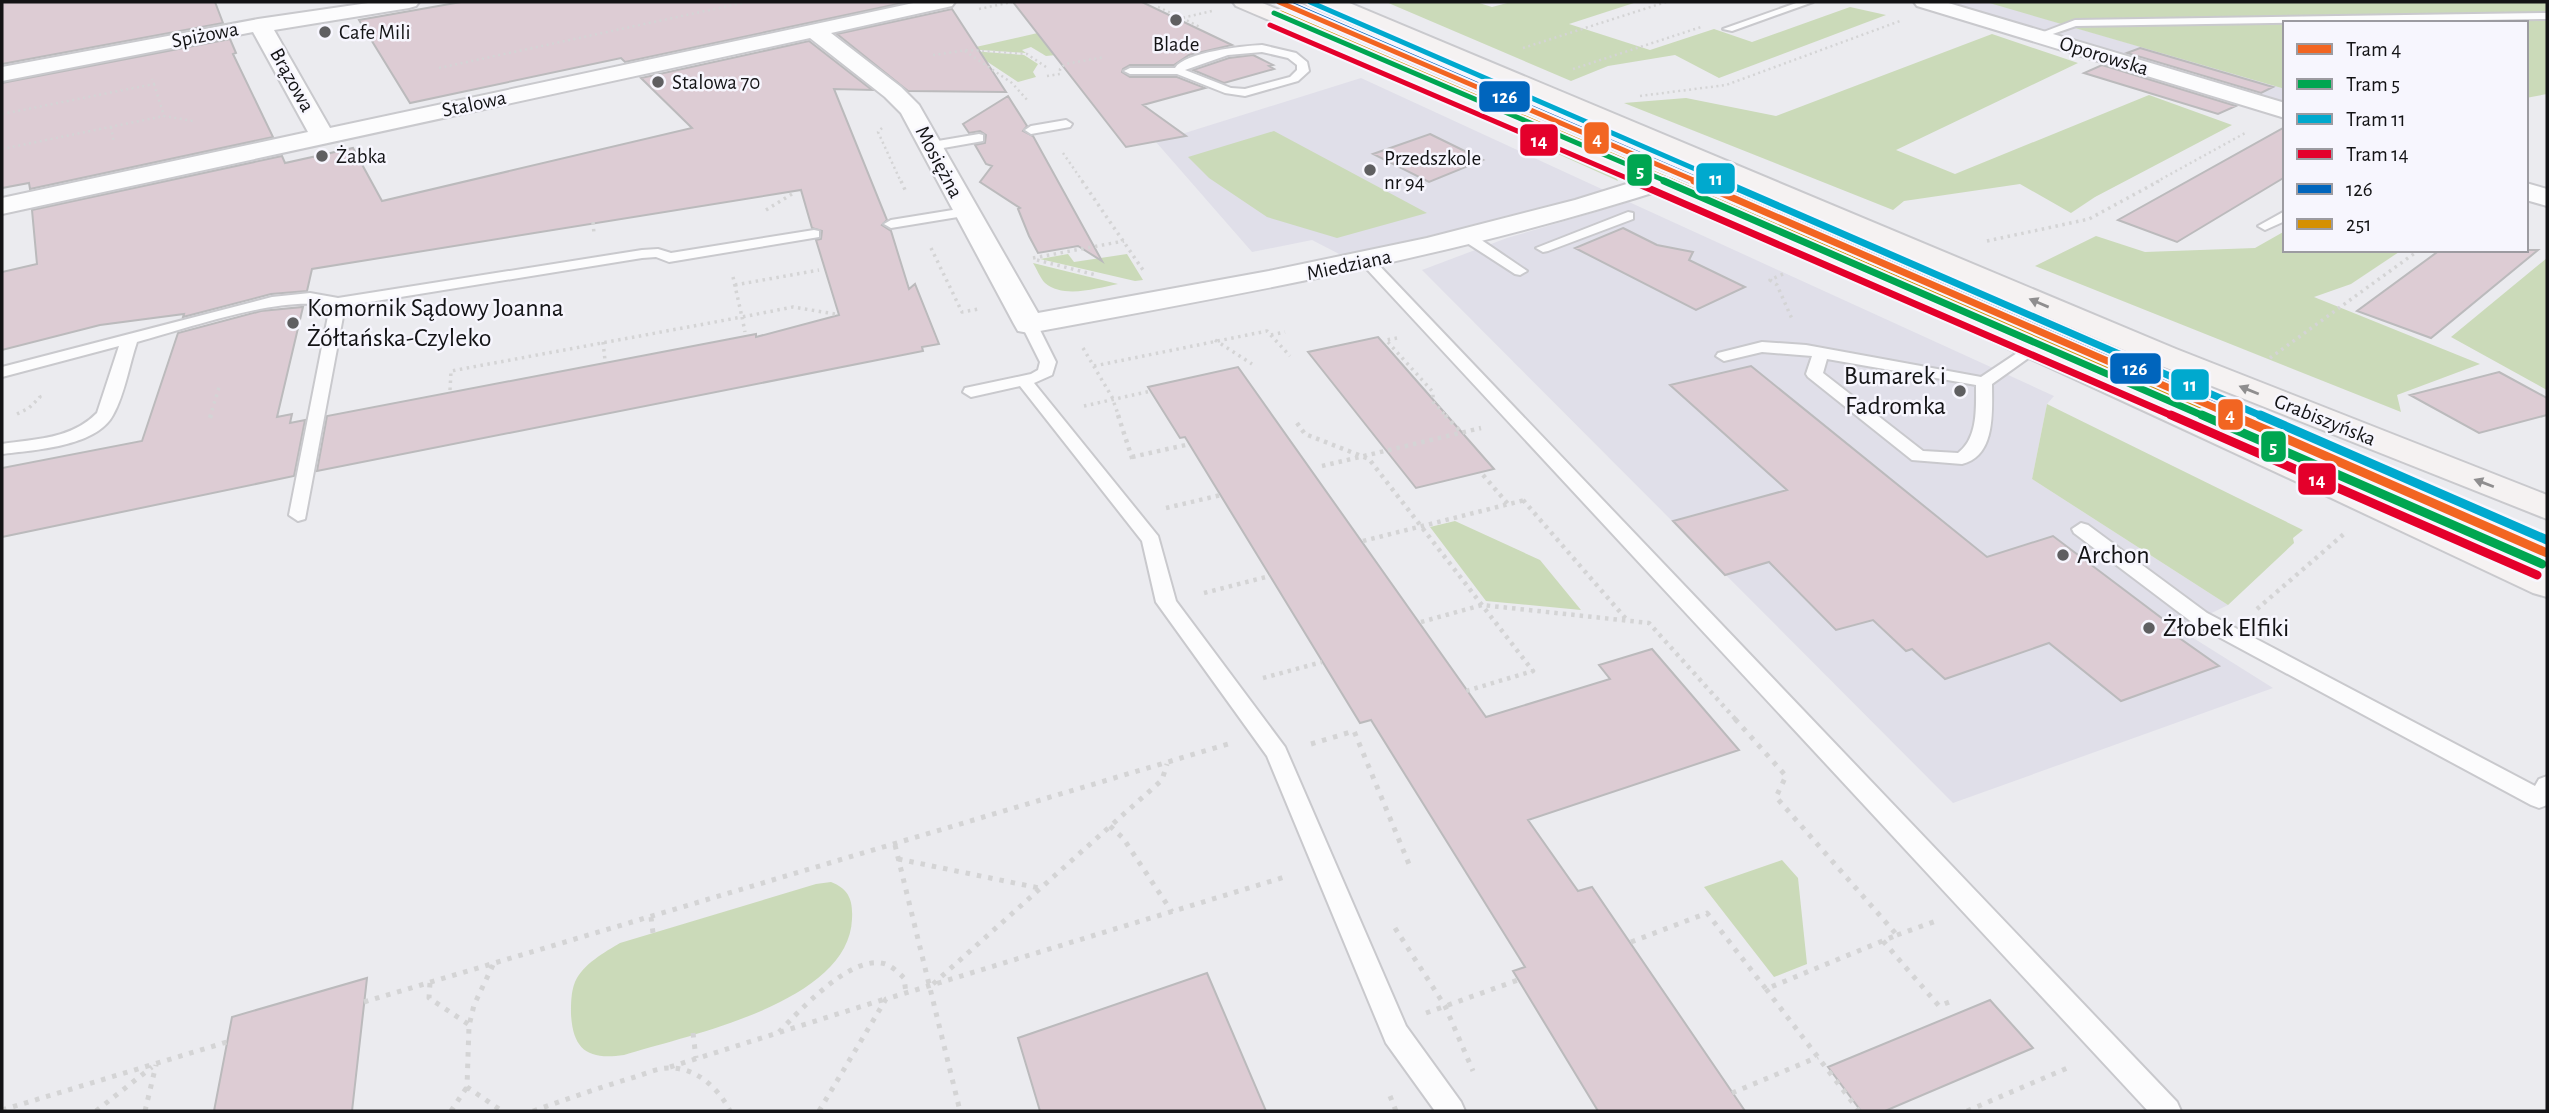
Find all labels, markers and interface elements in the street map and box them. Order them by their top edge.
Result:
marker: Blade [1168,12,1184,28]
street label: Spiżowa [170,18,240,52]
legend [2283,21,2528,252]
place label: Cafe Mili [339,22,410,43]
marker: Cafe Mili [317,24,333,40]
street label: Oporowska [2057,33,2151,80]
place label: Blade [1153,34,1199,55]
text: Tram 4 [2346,39,2401,60]
street label: Brązowa [266,45,318,116]
place label: Stalowa 70 [672,72,760,93]
marker: Stalowa 70 [650,74,666,90]
text: Tram 5 [2346,74,2400,95]
line badge: 126 [1478,80,1531,113]
street label: Stalowa [440,87,508,121]
text: 126 [1493,88,1517,107]
text: Tram 11 [2346,109,2406,130]
line badge: 4 [1583,121,1610,155]
street label: Mosiężna [911,123,967,202]
line badge: 14 [1519,123,1559,157]
text: 4 [1592,130,1602,149]
text: 14 [1531,132,1548,151]
text: Tram 14 [2346,144,2409,165]
place label: Żabka [336,145,387,167]
marker: Żabka [314,148,330,164]
place label: Przedszkole nr 94 [1384,148,1481,193]
line badge: 5 [1626,153,1653,187]
marker: Przedszkole nr 94 [1362,162,1378,178]
text: 5 [1636,162,1644,181]
line badge: 11 [1695,162,1736,195]
text: 11 [1709,170,1723,189]
text: 126 [2346,179,2373,200]
text: 251 [2346,214,2372,235]
street label: Miedziana [1305,246,1394,284]
place label: Komornik Sądowy Joanna Żółtańska-Czyleko [307,295,564,351]
one-way arrow [2029,297,2049,309]
marker: Komornik Sądowy Joanna Żółtańska-Czyleko [285,315,301,331]
line badge: 126 [2109,352,2162,385]
text: 126 [2123,360,2147,379]
place label: Bumarek i Fadromka [1844,363,1946,419]
line badge: 11 [2170,368,2210,401]
text: 11 [2183,376,2197,395]
marker: Bumarek i Fadromka [1952,383,1968,399]
one-way arrow [2239,385,2260,396]
street label: Grabiszyńska [2271,390,2379,450]
line badge: 4 [2217,398,2244,431]
text: 4 [2225,406,2235,425]
line badge: 5 [2260,430,2287,463]
text: 5 [2269,438,2277,457]
line badge: 14 [2297,462,2337,496]
text: 14 [2309,471,2326,490]
one-way arrow [2473,477,2494,488]
place label: Archon [2077,542,2150,568]
marker: Archon [2055,547,2071,563]
place label: Żłobek Elfiki [2163,614,2289,641]
marker: Żłobek Elfiki [2141,620,2157,636]

